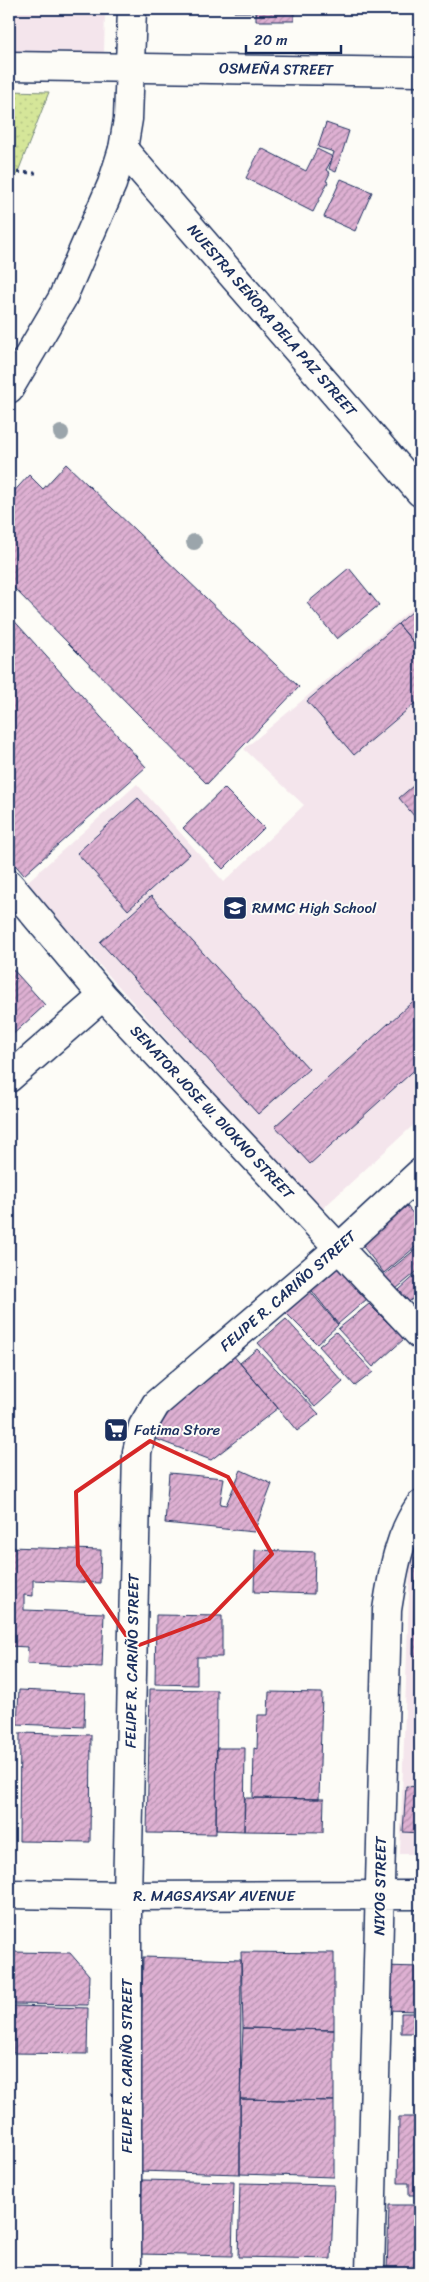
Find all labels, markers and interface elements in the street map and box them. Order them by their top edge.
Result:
scale bar [246,22,342,54]
text: 20 m [254,27,288,53]
street label: OSMEÑA STREET [219,55,335,83]
street label: NUESTRA SEÑORA DELA PAZ STREET [181,218,364,423]
school or university icon: RMMC High School [222,895,248,921]
place label: RMMC High School [252,895,377,921]
street label: SENATOR JOSE W. DIOKNO STREET [124,1019,301,1206]
street label: FELIPE R. CARIÑO STREET [214,1223,364,1358]
supermarket icon: Fatima Store [103,1417,129,1443]
place label: Fatima Store [134,1417,221,1443]
street label: FELIPE R. CARIÑO STREET [117,1572,147,1748]
street label: NIYOG STREET [366,1835,394,1936]
street label: R. MAGSAYSAY AVENUE [133,1883,296,1909]
street label: FELIPE R. CARIÑO STREET [114,1977,140,2153]

